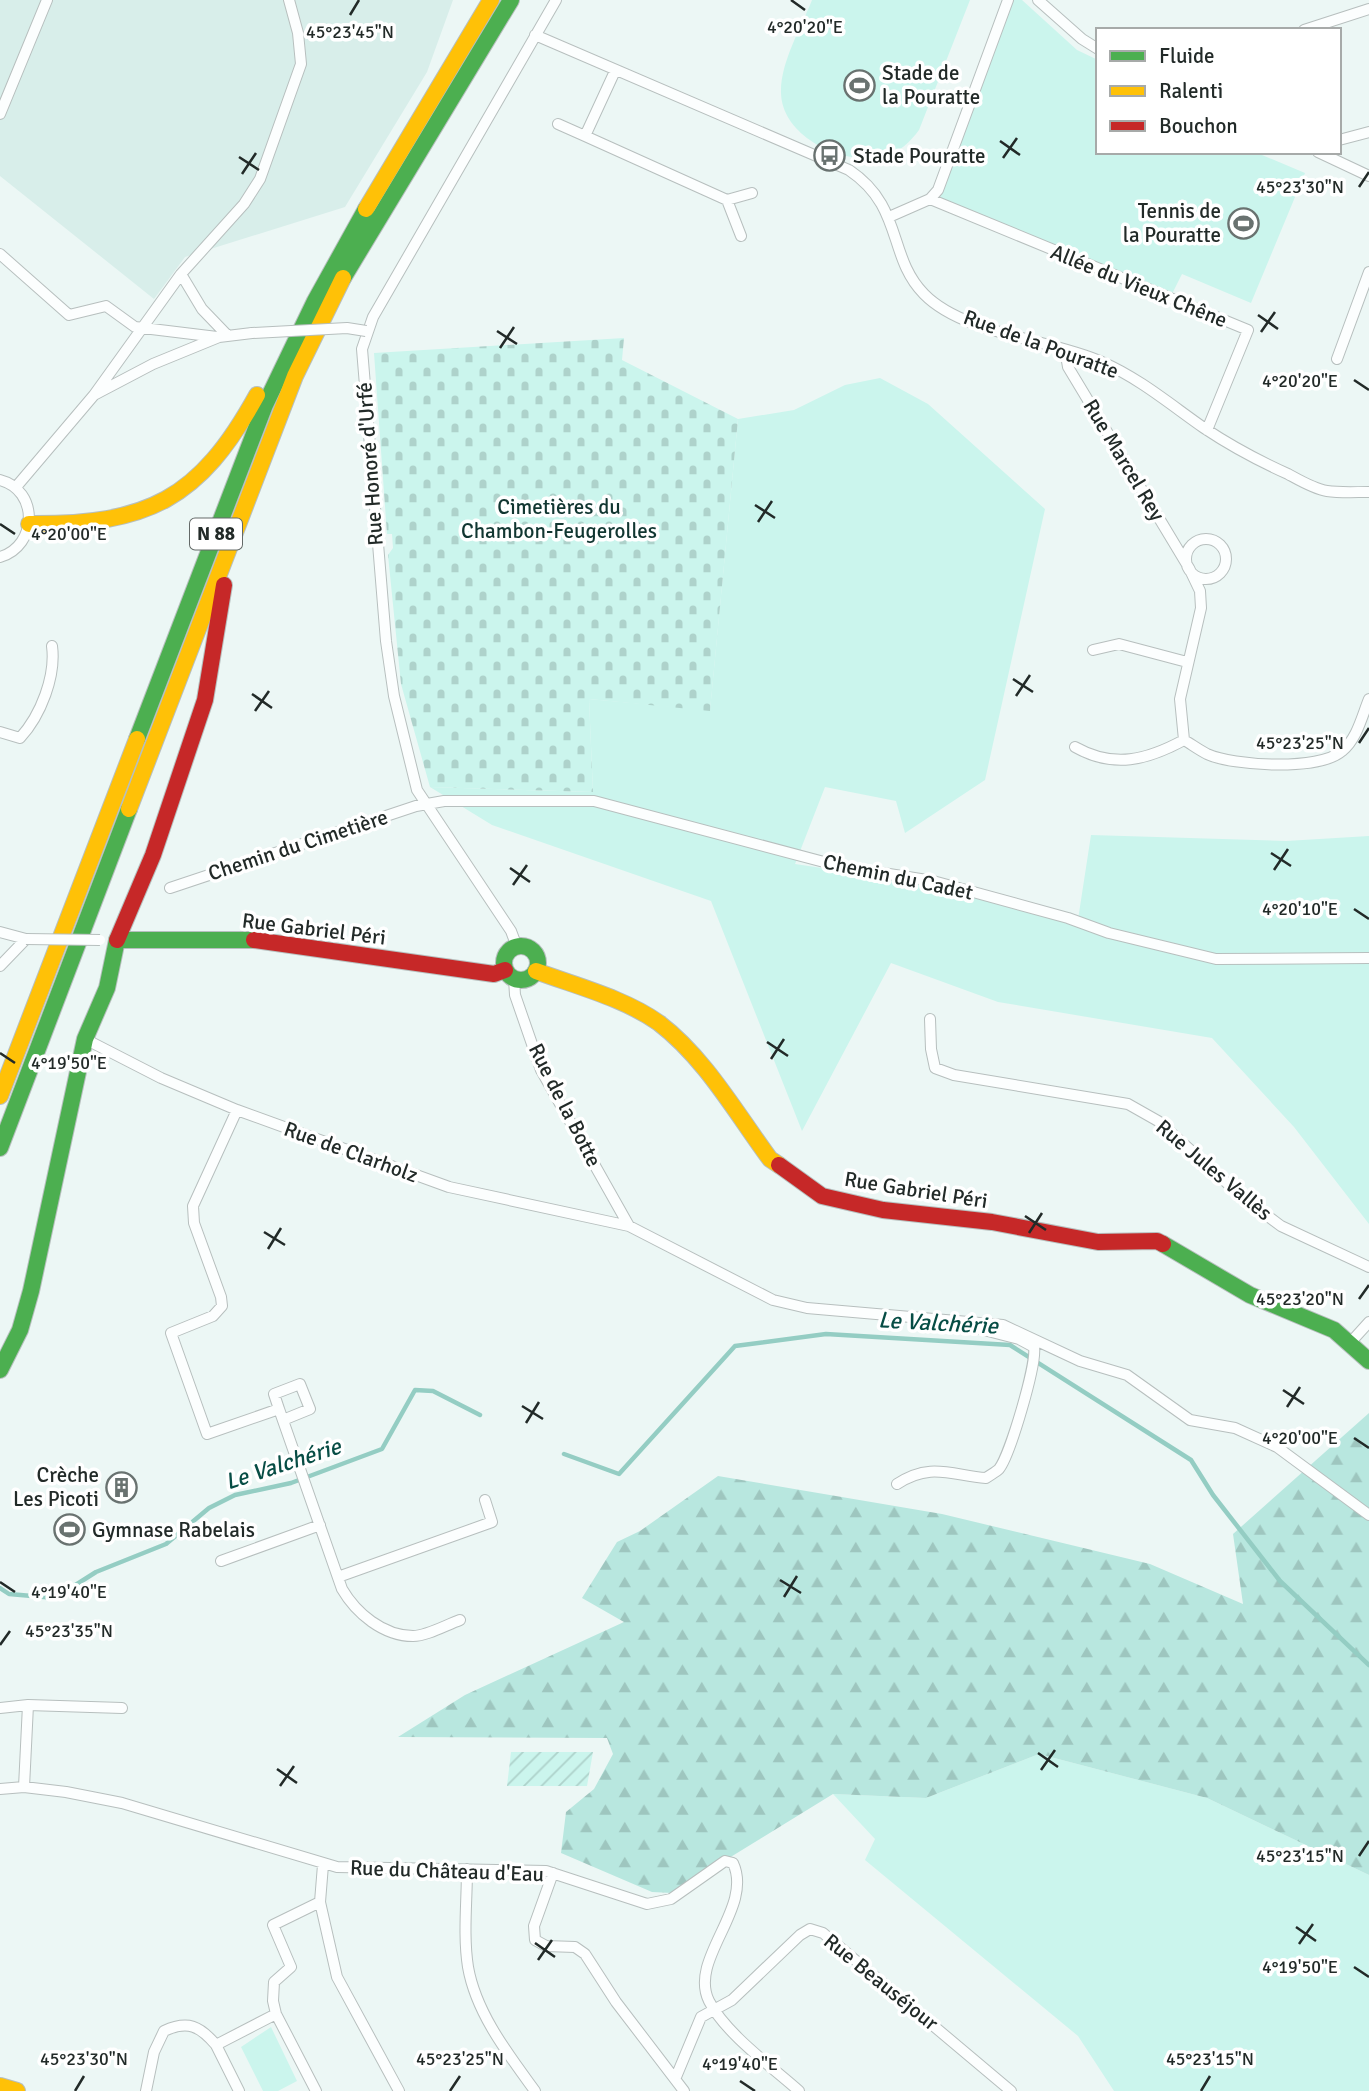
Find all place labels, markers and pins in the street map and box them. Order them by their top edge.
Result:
place label: Stade de la Pouratte [882,60,980,110]
sports icon: Stade de la Pouratte [842,68,876,102]
bus stop icon: Stade Pouratte [813,139,847,173]
place label: Stade Pouratte [853,143,986,169]
place label: Tennis de la Pouratte [1123,198,1221,248]
sports icon: Tennis de la Pouratte [1227,206,1261,240]
place label: Crèche Les Picoti [13,1462,99,1512]
building icon: Crèche Les Picoti [105,1470,139,1504]
sports icon: Gymnase Rabelais [52,1513,86,1547]
place label: Gymnase Rabelais [92,1517,255,1543]

